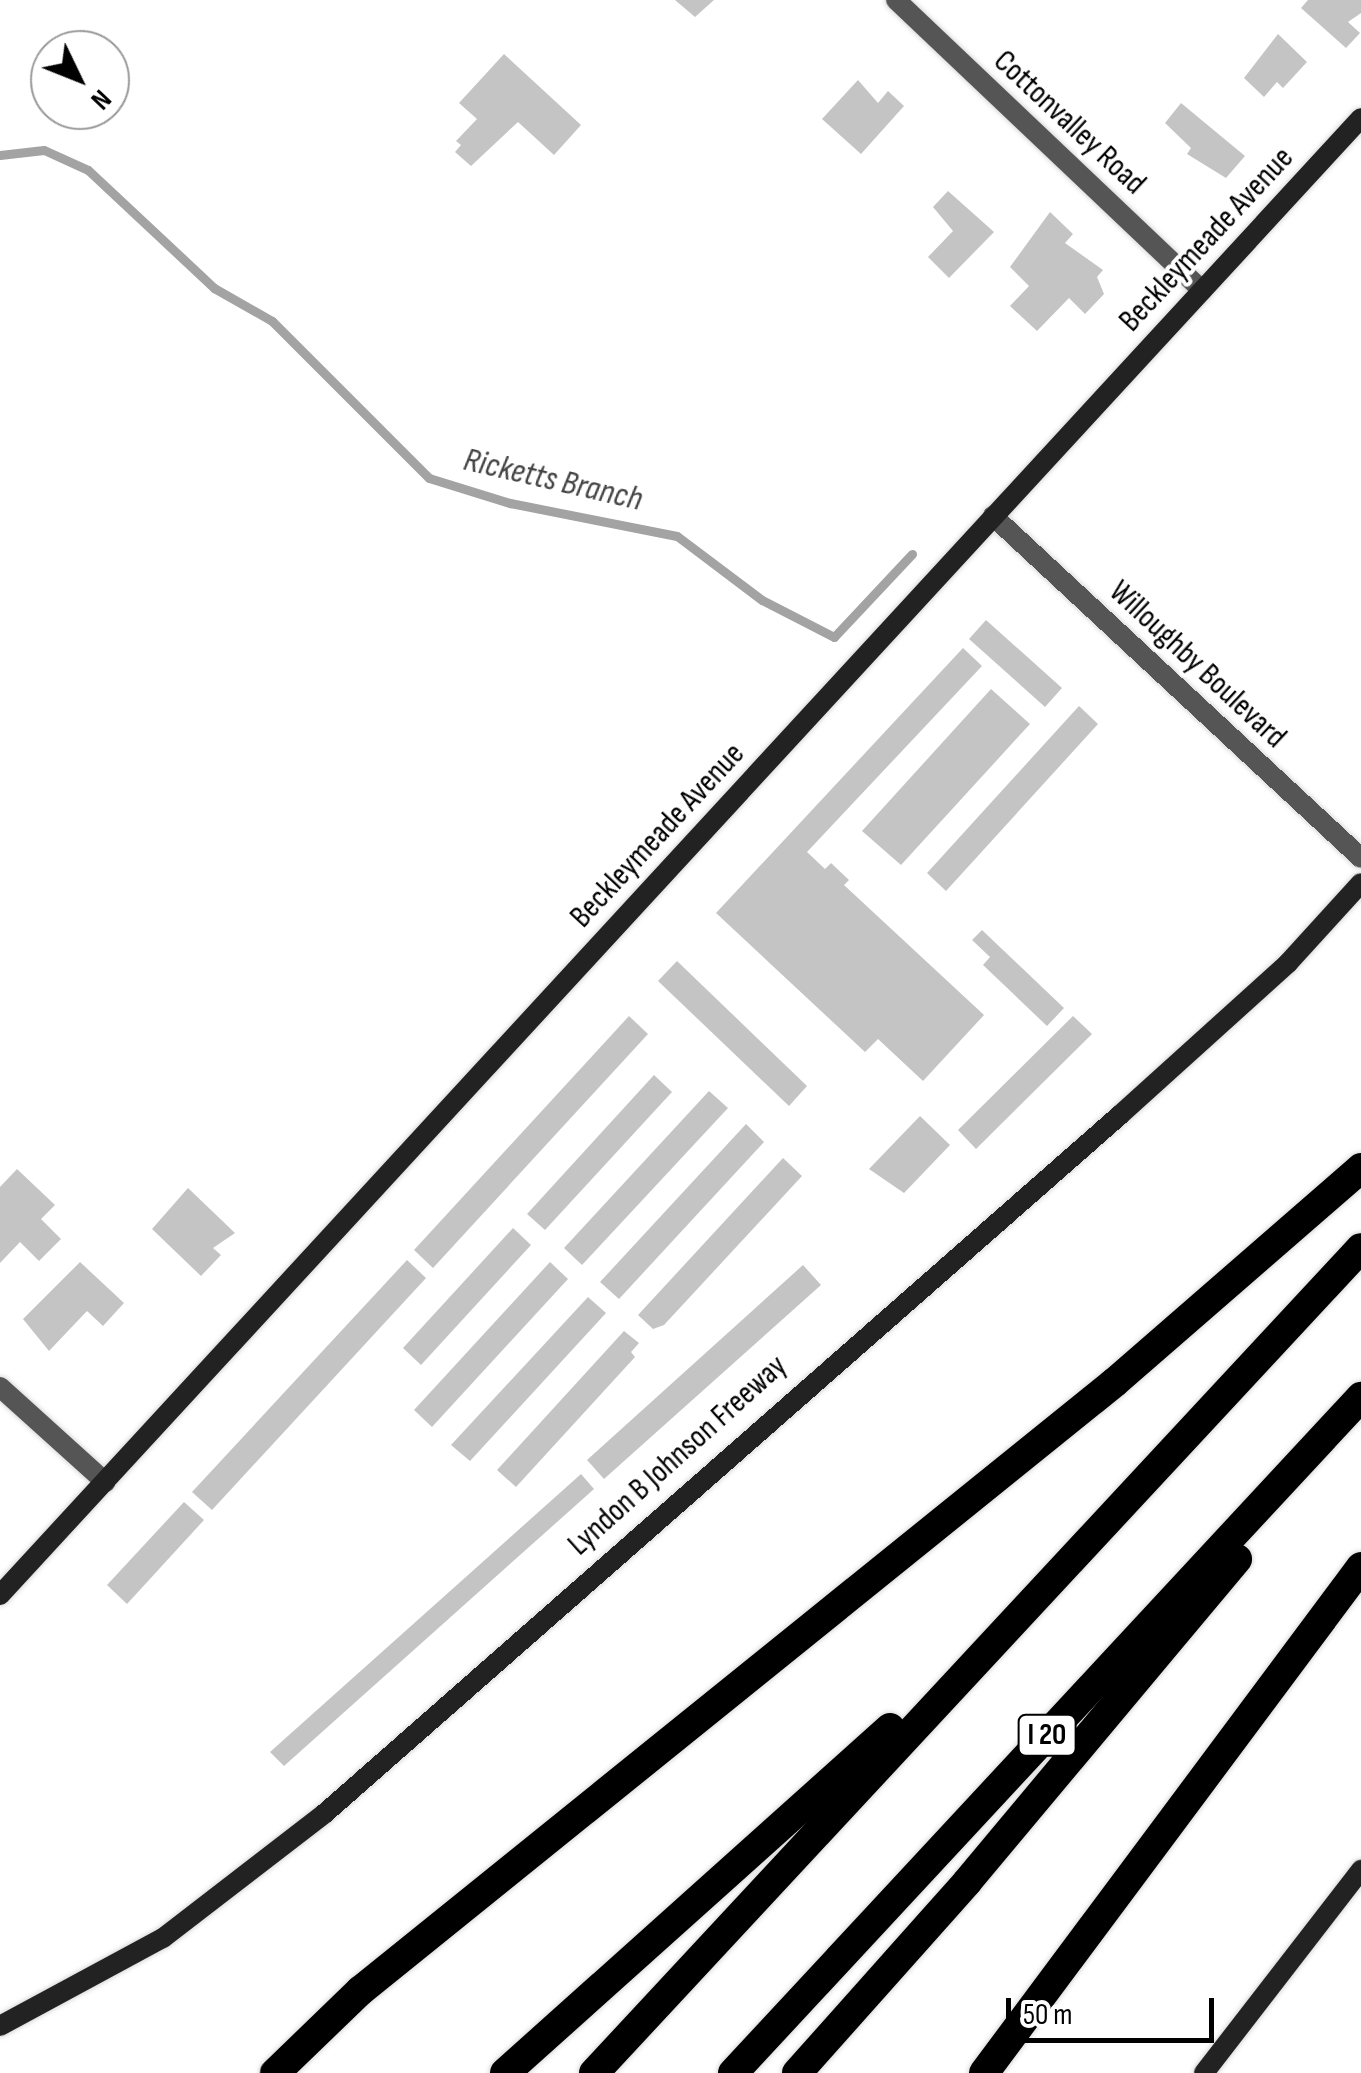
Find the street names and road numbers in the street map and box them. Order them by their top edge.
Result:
street label: Cottonvalley Road [985,43,1153,203]
street label: Beckleymeade Avenue [1112,140,1302,340]
street label: Willoughby Boulevard [1101,573,1293,757]
street label: Beckleymeade Avenue [563,736,753,936]
street label: Lyndon B Johnson Freeway [561,1348,795,1564]
road number: I 20 [1017,1710,1077,1760]

